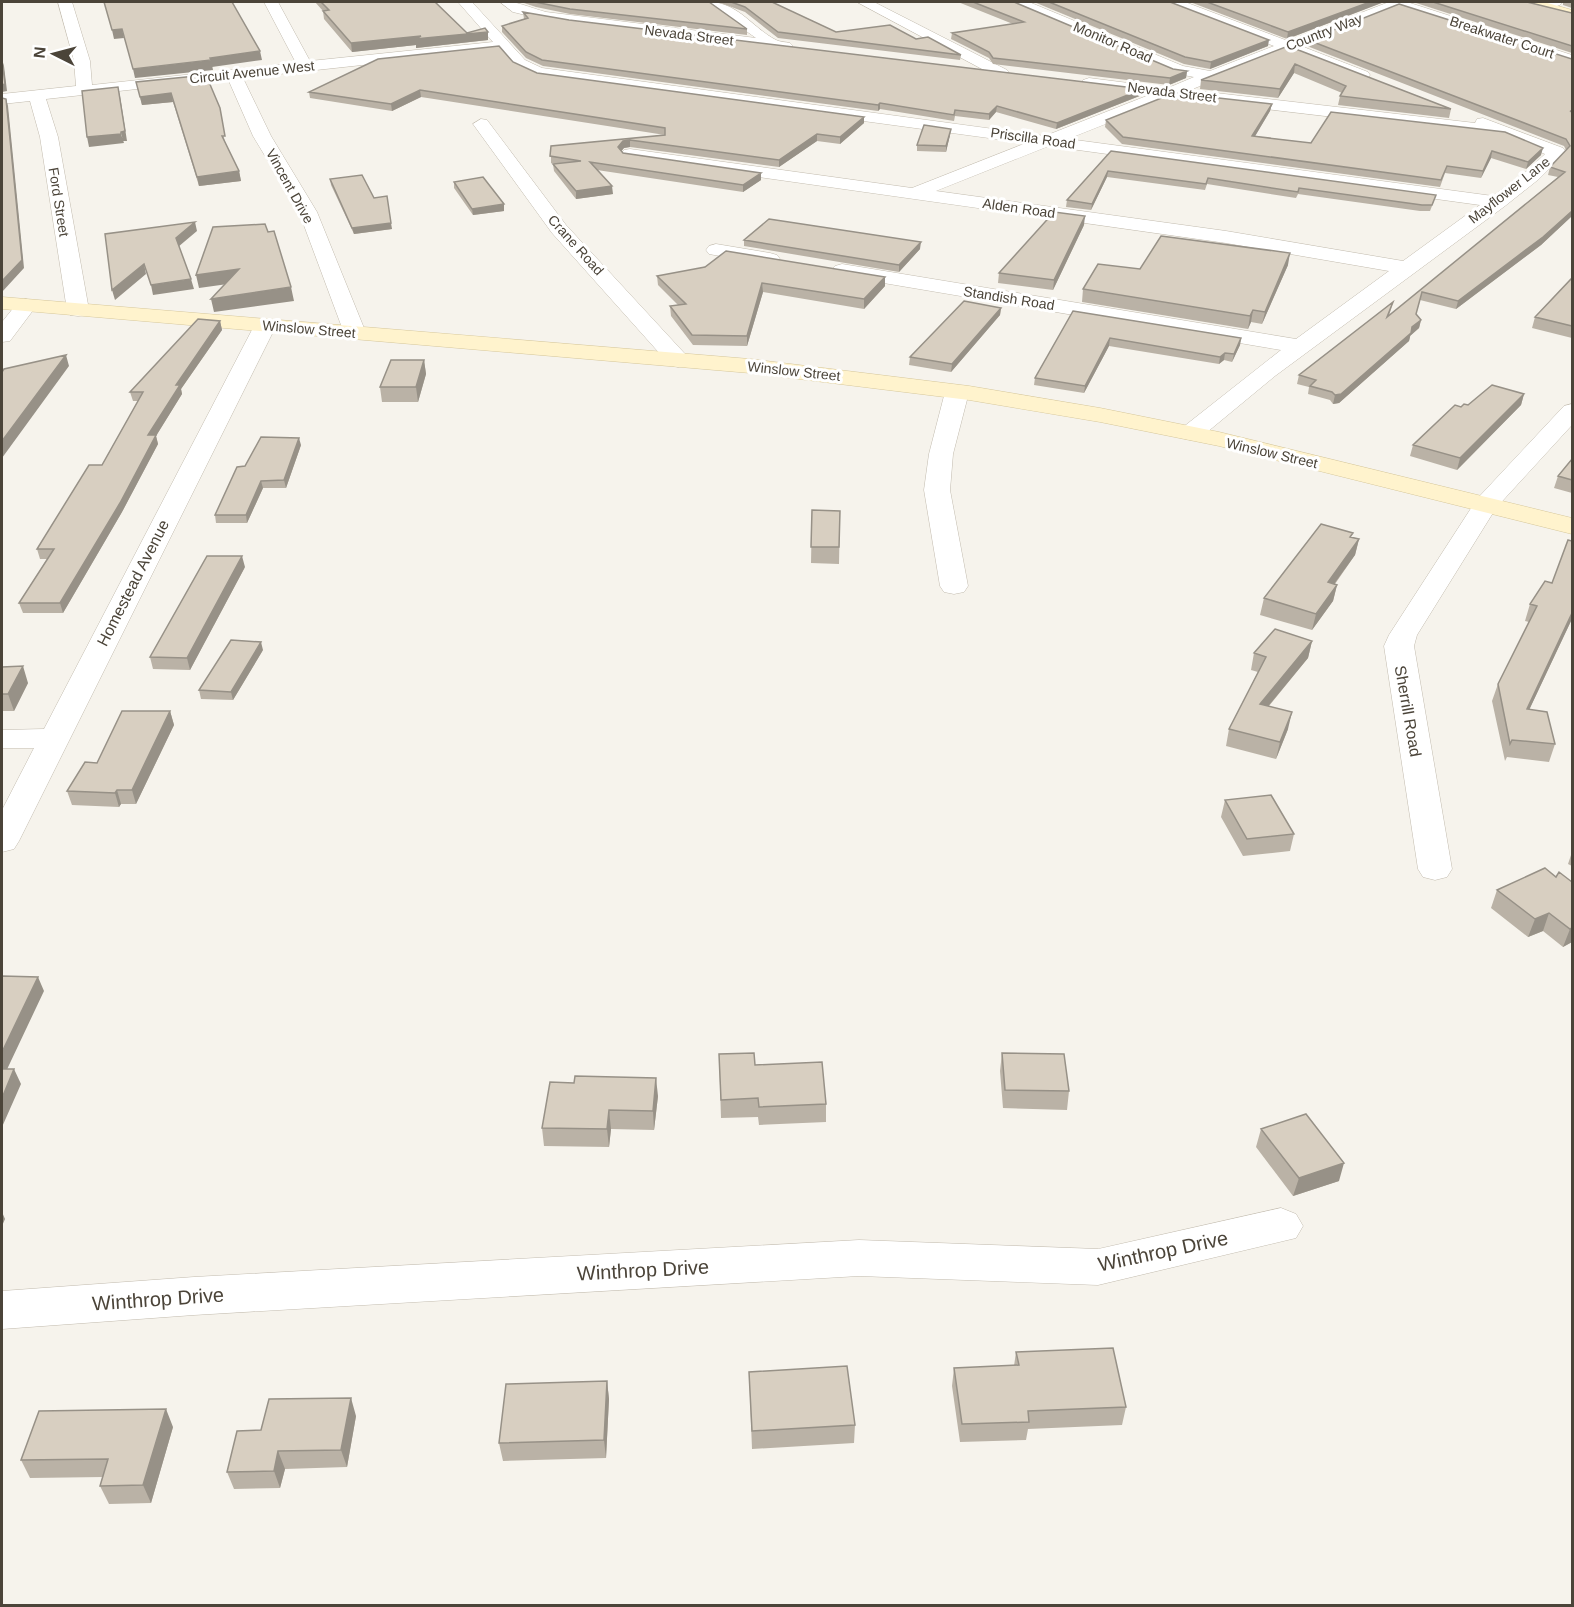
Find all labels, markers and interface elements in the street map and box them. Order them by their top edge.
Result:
street label: Country Way [1284,10,1364,54]
street label: Breakwater Court [1448,13,1556,61]
street label: Monitor Road [1071,18,1155,66]
street label: Nevada Street [644,22,734,48]
north arrow [24,24,84,84]
text: N [31,46,49,59]
street label: Circuit Avenue West [189,57,315,87]
street label: Nevada Street [1127,79,1217,105]
street label: Priscilla Road [990,124,1076,152]
street label: Vincent Drive [263,146,317,226]
street label: Mayflower Lane [1465,153,1553,227]
street label: Ford Street [46,166,72,238]
street label: Alden Road [982,195,1056,221]
street label: Crane Road [545,212,607,278]
street label: Standish Road [962,283,1056,313]
street label: Winslow Street [262,317,356,341]
street label: Winslow Street [747,358,841,384]
street label: Winslow Street [1225,435,1319,471]
street label: Homestead Avenue [94,517,172,649]
street label: Sherrill Road [1392,664,1424,758]
street label: Winthrop Drive [1096,1226,1230,1276]
street label: Winthrop Drive [576,1256,710,1284]
street label: Winthrop Drive [91,1283,225,1315]

